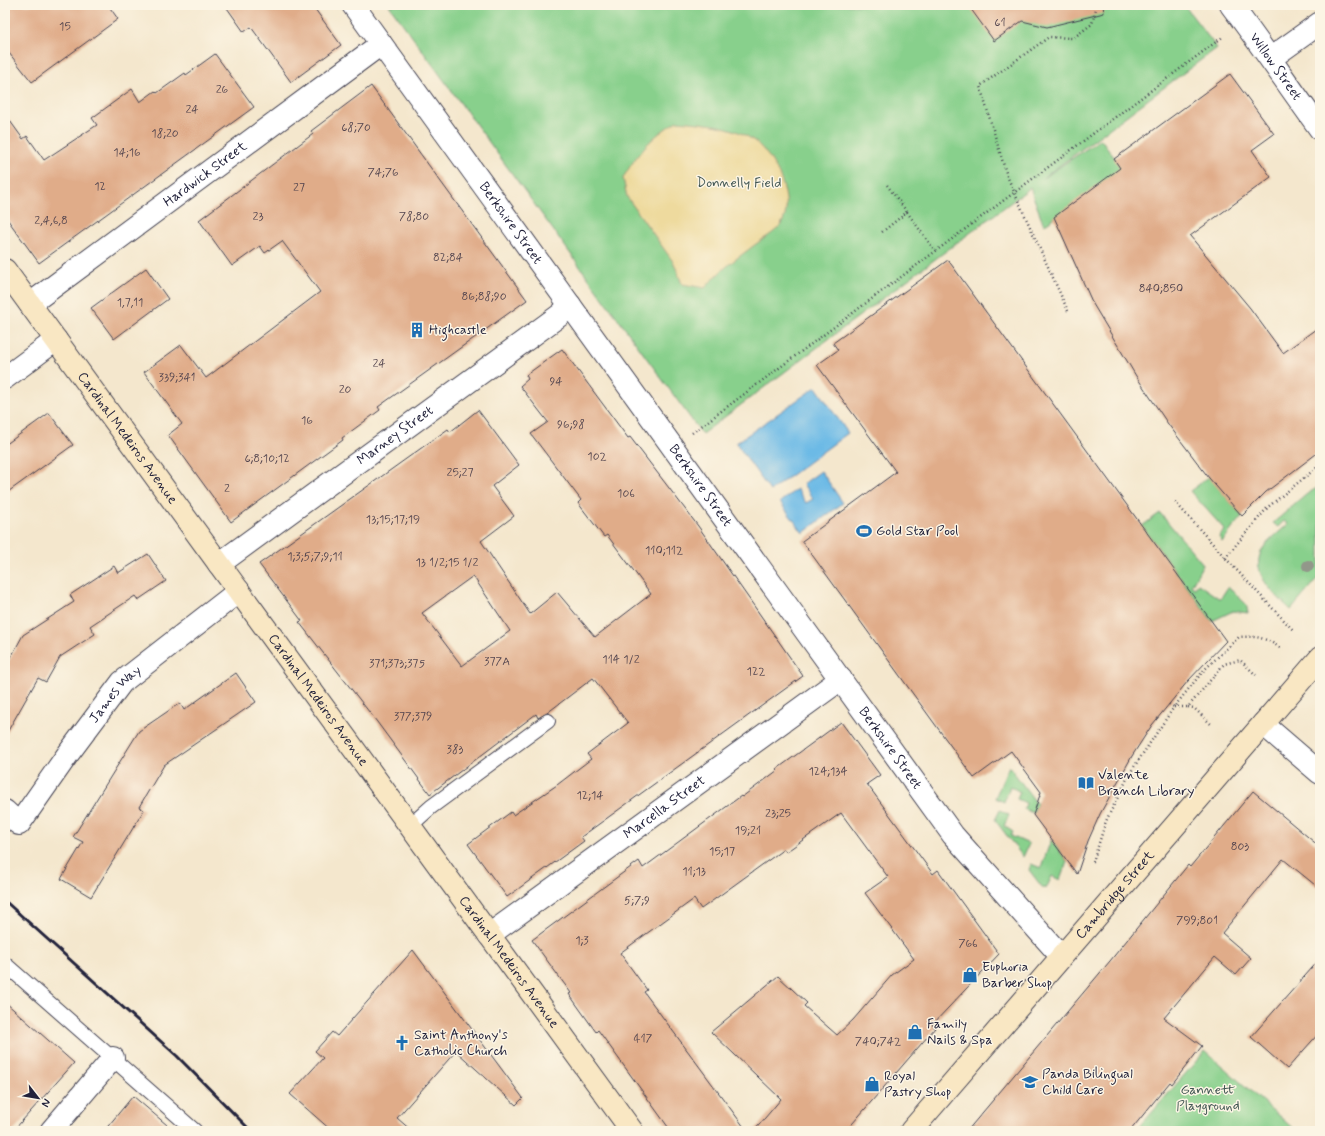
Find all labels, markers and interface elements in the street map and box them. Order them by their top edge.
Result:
house number: 61 [994,15,1006,31]
house number: 15 [59,19,71,35]
street label: Willow Street [1245,29,1306,104]
house number: 26 [216,82,229,98]
house number: 24 [185,102,199,118]
house number: 68;70 [341,120,371,136]
house number: 18;20 [151,126,179,142]
street label: Hardwick Street [160,137,251,211]
house number: 14;16 [113,145,141,161]
house number: 74;76 [367,165,399,181]
park label: Donnelly Field [696,174,782,192]
street label: Berkshire Street [475,178,546,268]
house number: 12 [94,179,106,195]
house number: 27 [293,180,305,196]
house number: 23 [253,209,263,225]
house number: 78;80 [399,209,429,225]
house number: 2,4,6,8 [34,213,68,229]
house number: 82;84 [433,250,463,266]
house number: 840;850 [1139,281,1183,297]
house number: 86;88;90 [461,289,507,305]
house number: 1,7,11 [117,295,143,311]
building icon: Highcastle [408,321,426,339]
place label: Highcastle [429,321,487,341]
house number: 24 [372,356,386,372]
street label: Cardinal Medeiros Avenue [73,368,182,508]
house number: 339;341 [159,370,195,386]
house number: 94 [549,374,563,390]
house number: 20 [339,382,352,398]
street label: Marney Street [353,402,437,469]
house number: 16 [301,413,313,429]
house number: 96;98 [557,417,585,433]
street label: Berkshire Street [665,441,736,530]
house number: 102 [587,449,607,465]
house number: 6;8;10;12 [244,451,290,467]
house number: 25;27 [447,465,473,481]
house number: 2 [224,481,230,497]
house number: 106 [617,486,635,502]
house number: 13;15;17;19 [366,512,420,528]
sports icon: Gold Star Pool [855,522,873,540]
place label: Gold Star Pool [876,522,958,540]
house number: 110;112 [645,543,683,559]
house number: 1;3;5;7;9;11 [287,549,343,565]
house number: 13 1/2;15 1/2 [415,555,479,571]
street label: Cardinal Medeiros Avenue [264,630,372,770]
house number: 114 1/2 [602,652,640,668]
house number: 377A [484,654,510,670]
house number: 371;373;375 [369,656,425,672]
street label: James Way [85,661,145,727]
house number: 122 [747,664,765,680]
street label: Berkshire Street [854,704,926,793]
house number: 377;379 [394,709,432,725]
house number: 383 [447,742,464,758]
house number: 124;134 [808,764,848,780]
place label: Valente Branch Library [1098,766,1194,800]
street label: Marcella Street [620,771,709,843]
library icon: Valente Branch Library [1077,774,1095,792]
house number: 12;14 [576,788,604,804]
house number: 23;25 [765,806,791,822]
house number: 19;21 [735,823,761,839]
house number: 803 [1231,839,1249,855]
house number: 15;17 [709,844,735,860]
street label: Cambridge Street [1072,846,1159,943]
house number: 11;13 [682,864,706,880]
street label: Cardinal Medeiros Avenue [455,892,563,1032]
house number: 5;7;9 [624,893,650,909]
house number: 799;801 [1176,913,1218,929]
house number: 1;3 [575,933,589,949]
house number: 766 [958,936,978,952]
place label: Euphoria Barber Shop [982,958,1052,992]
shop icon: Euphoria Barber Shop [961,966,979,984]
place label: Family Nails & Spa [927,1015,992,1049]
shop icon: Family Nails & Spa [906,1023,924,1041]
place label: Saint Anthony's Catholic Church [414,1026,508,1060]
house number: 417 [634,1031,653,1047]
church icon: Saint Anthony's Catholic Church [393,1034,411,1052]
house number: 740;742 [855,1034,901,1050]
place label: Panda Bilingual Child Care [1042,1065,1133,1099]
place label: Royal Pastry Shop [884,1067,951,1101]
school or university icon: Panda Bilingual Child Care [1021,1073,1039,1091]
shop icon: Royal Pastry Shop [863,1075,881,1093]
north arrow [18,1078,58,1118]
park label: Gannett Playground [1176,1081,1240,1115]
text: N [38,1096,54,1109]

